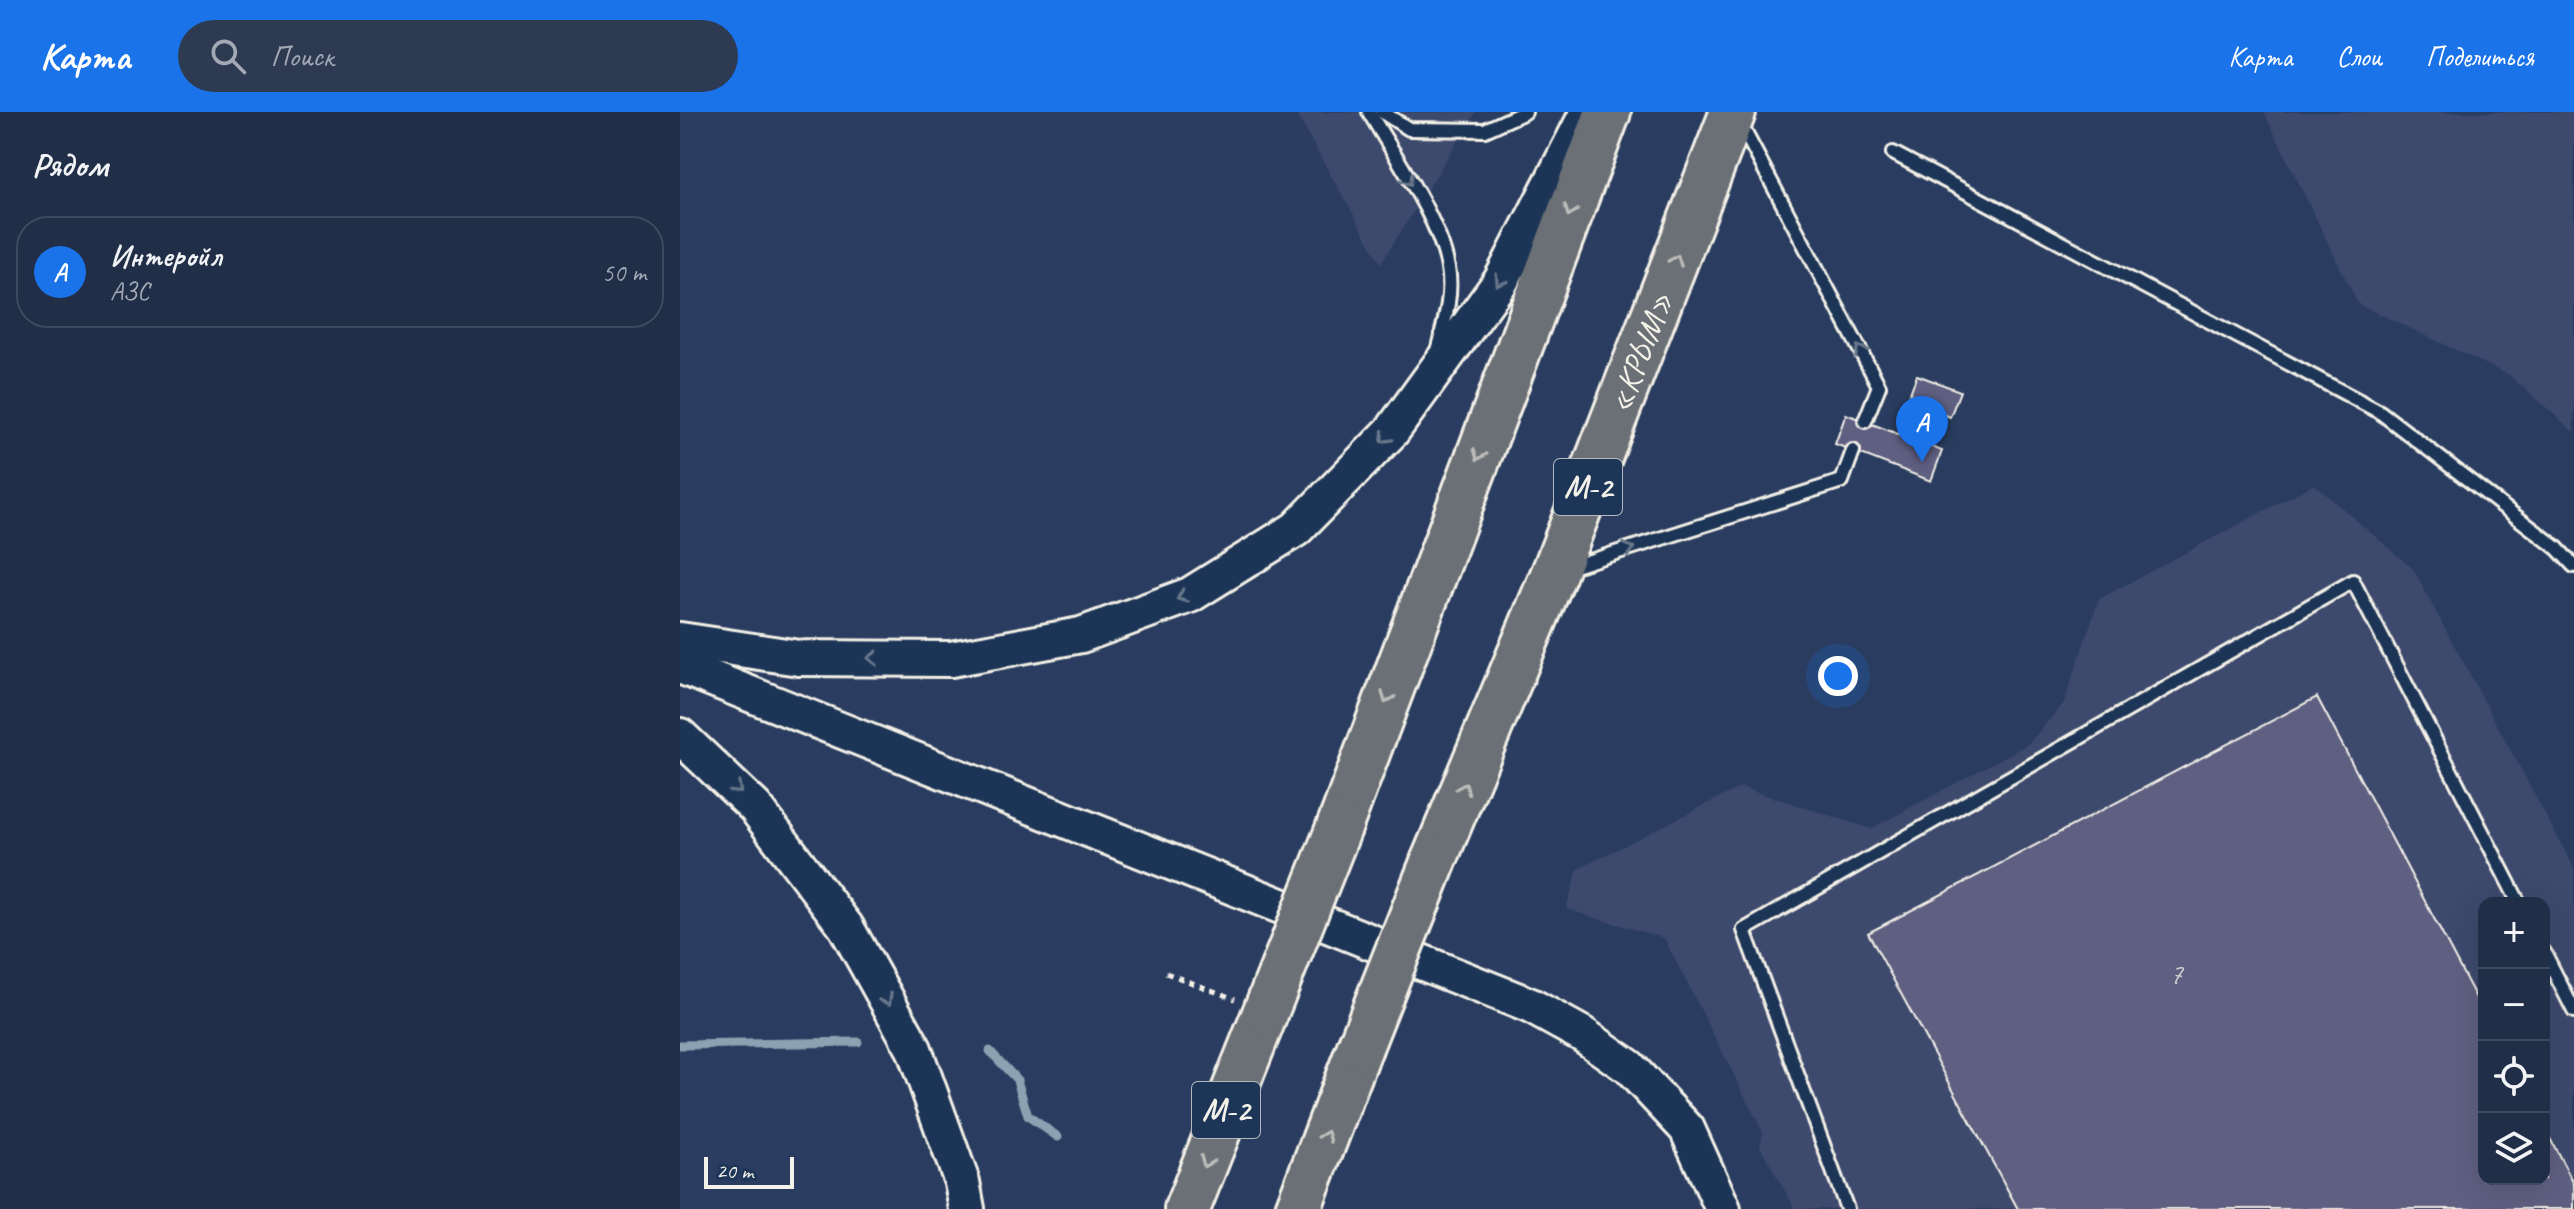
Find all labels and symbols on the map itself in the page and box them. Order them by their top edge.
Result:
one-way arrow [1398,171,1414,185]
one-way arrow [1564,203,1580,217]
one-way arrow [1666,254,1683,268]
one-way arrow [1495,272,1510,287]
street label: «КРЫМ» [1597,286,1683,419]
one-way arrow [1854,345,1870,359]
pin: A [1896,396,1948,462]
one-way arrow [1380,429,1394,443]
one-way arrow [1472,447,1489,461]
road number: М-2 [1554,459,1622,515]
one-way arrow [1621,542,1635,558]
one-way arrow [1176,587,1190,604]
one-way arrow [866,649,879,667]
your location [1818,656,1858,696]
one-way arrow [1381,690,1397,704]
one-way arrow [728,780,742,795]
one-way arrow [1455,782,1471,796]
house number: 7 [2169,954,2184,992]
one-way arrow [877,992,893,1006]
road number: М-2 [1192,1082,1260,1138]
one-way arrow [1316,1130,1333,1144]
scale bar [704,1153,794,1189]
one-way arrow [1199,1154,1215,1168]

